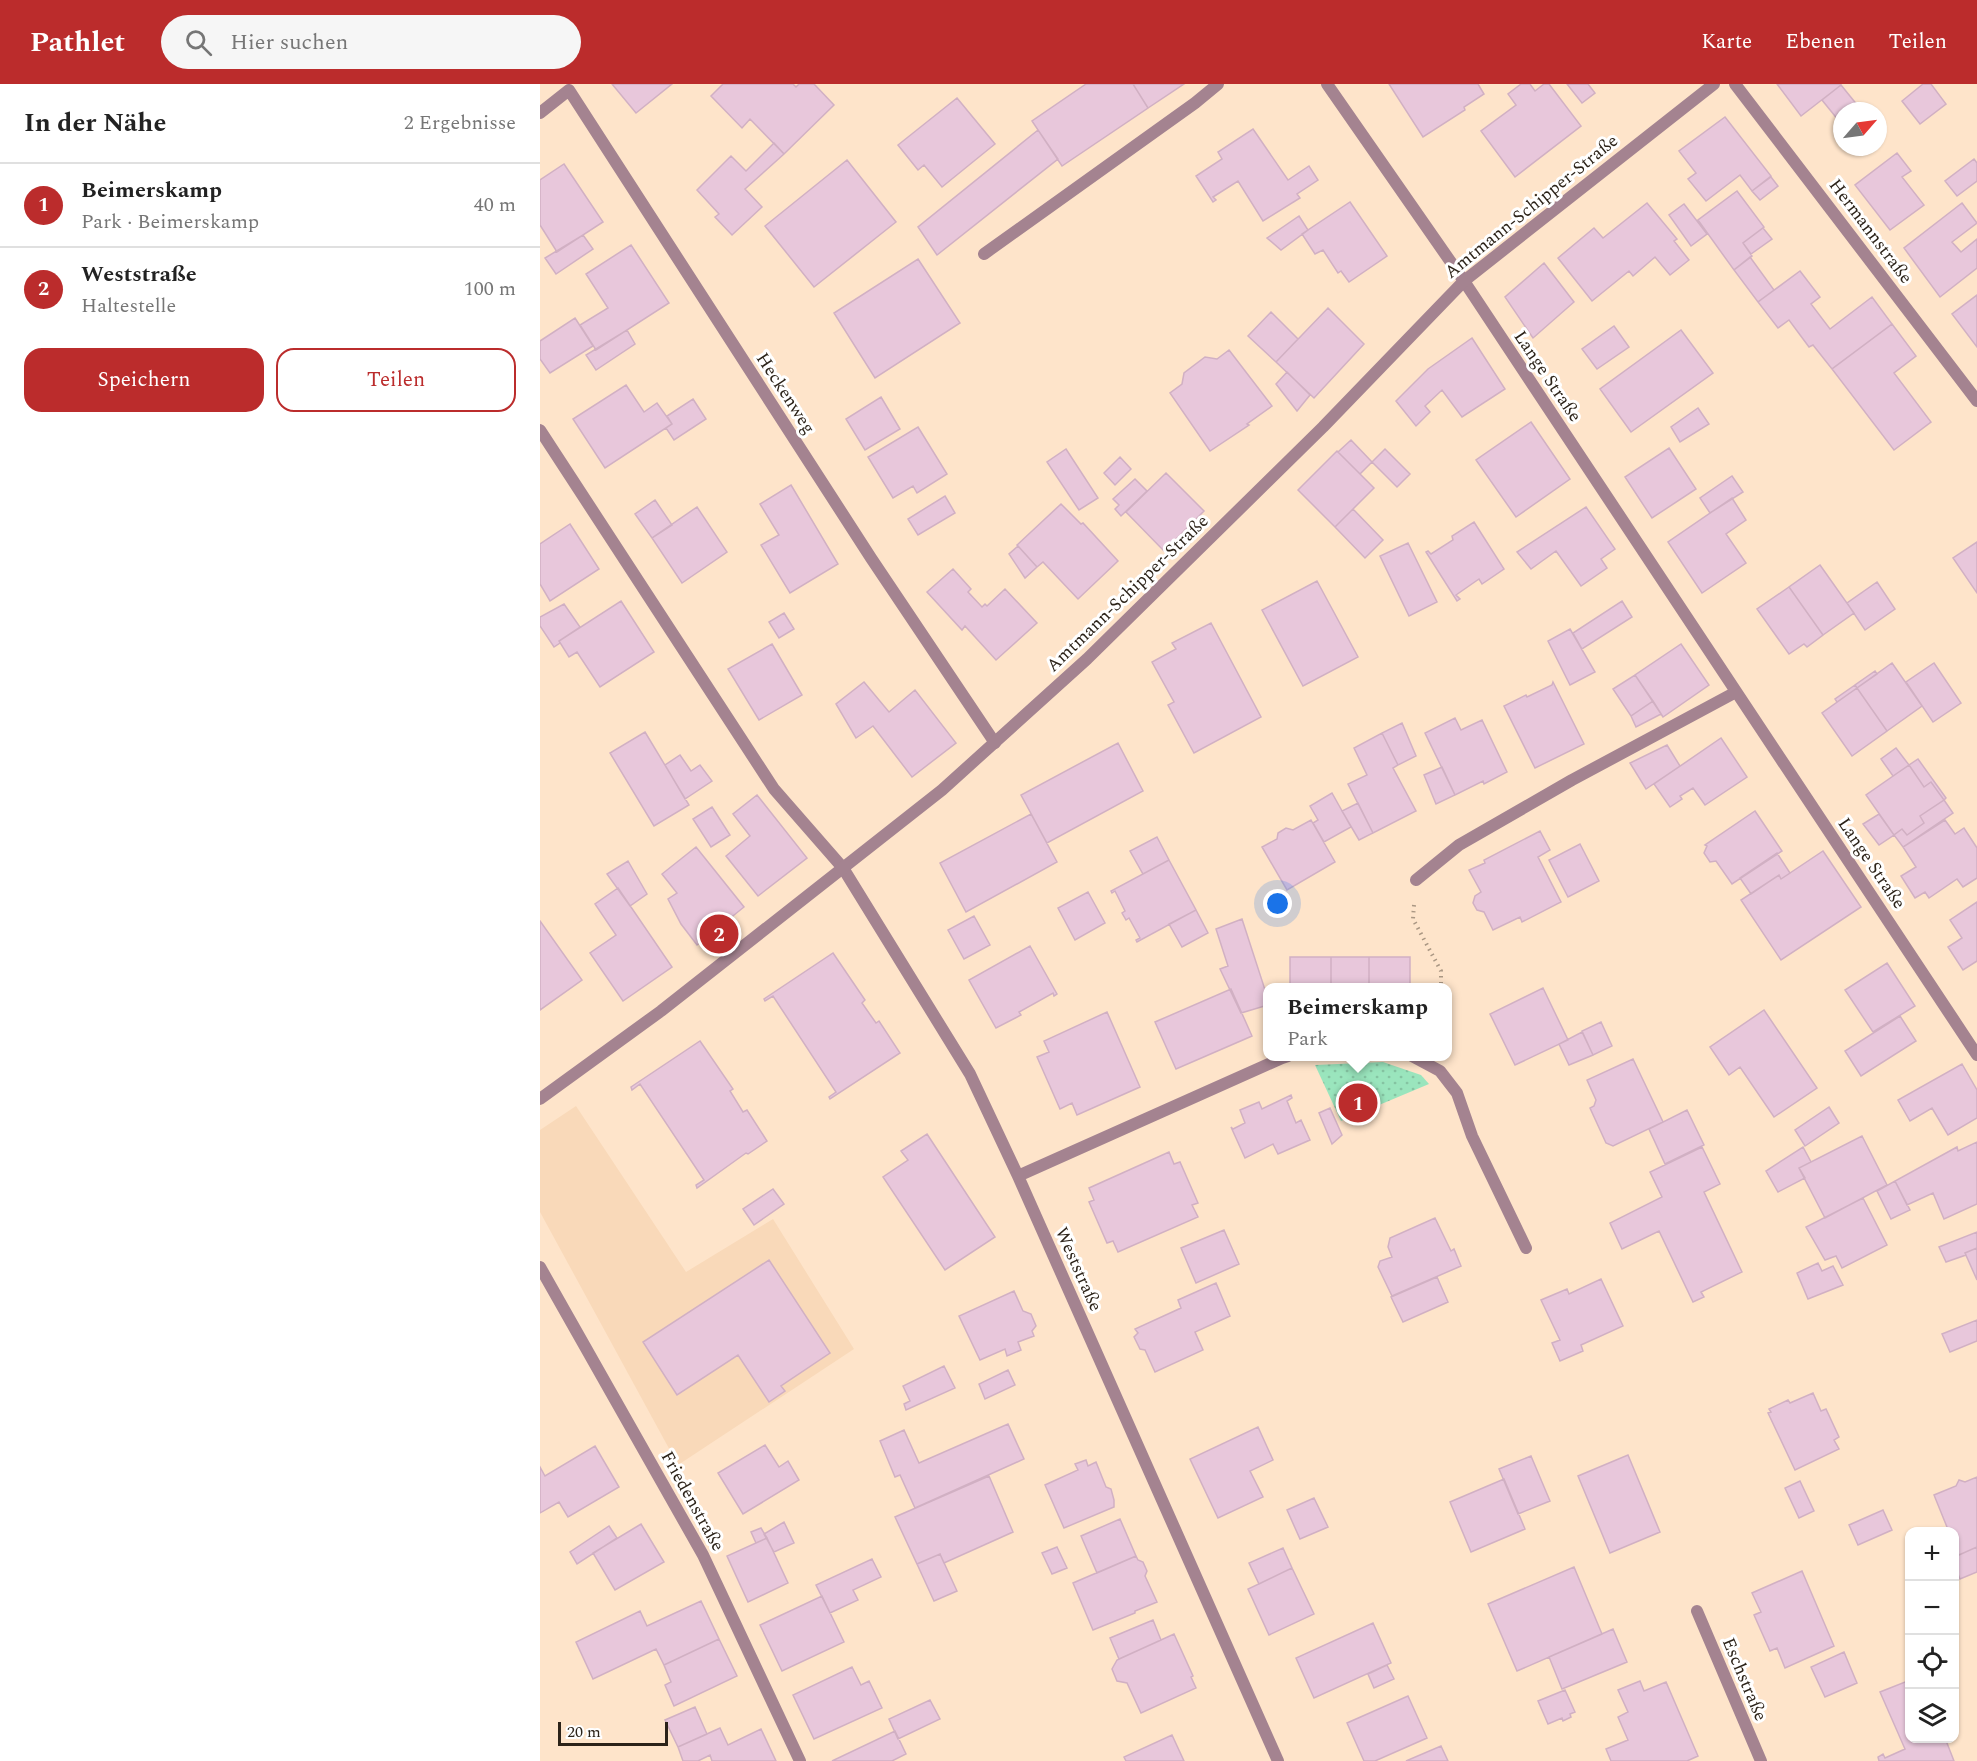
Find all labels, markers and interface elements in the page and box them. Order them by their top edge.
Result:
search box [161,15,581,69]
text: Pathlet [30,21,125,64]
icon: search [182,26,215,59]
text: Hier suchen [230,26,348,59]
text: Karte [1701,26,1752,58]
text: Ebenen [1785,26,1856,58]
text: Teilen [1889,26,1947,58]
north arrow [1833,102,1887,156]
text: In der Nähe [24,103,166,143]
text: 2 Ergebnisse [404,108,516,138]
street label: Amtmann-Schipper-Straße [1439,128,1624,285]
street label: Hermannstraße [1822,173,1919,290]
text: Beimerskamp [81,174,222,207]
text: 1 [38,190,49,220]
text: 40 m [474,190,516,220]
text: Park · Beimerskamp [81,207,259,237]
text: Weststraße [81,258,197,291]
text: 2 [38,274,49,304]
text: 100 m [464,274,516,304]
text: Haltestelle [81,291,176,321]
street label: Lange Straße [1507,325,1588,428]
street label: Heckenweg [749,347,822,439]
button: Speichern [24,348,264,412]
button: Teilen [276,348,516,412]
street label: Amtmann-Schipper-Straße [1040,508,1215,678]
street label: Lange Straße [1831,812,1912,915]
your location [1263,889,1292,918]
pin: 2 [700,912,738,956]
popup [1263,983,1452,1061]
text: Beimerskamp [1287,991,1428,1024]
text: Park [1287,1024,1328,1054]
pin: 1 [1338,1080,1378,1126]
street label: Weststraße [1048,1223,1109,1316]
street label: Friedenstraße [654,1446,731,1556]
map controls [1905,1527,1959,1743]
button: + [1905,1527,1959,1581]
button: − [1905,1581,1959,1635]
street label: Eschstraße [1715,1633,1774,1725]
button: locate [1905,1635,1959,1689]
button: layers [1905,1689,1959,1743]
scale bar [558,1719,668,1746]
text: 20 m [567,1720,601,1744]

